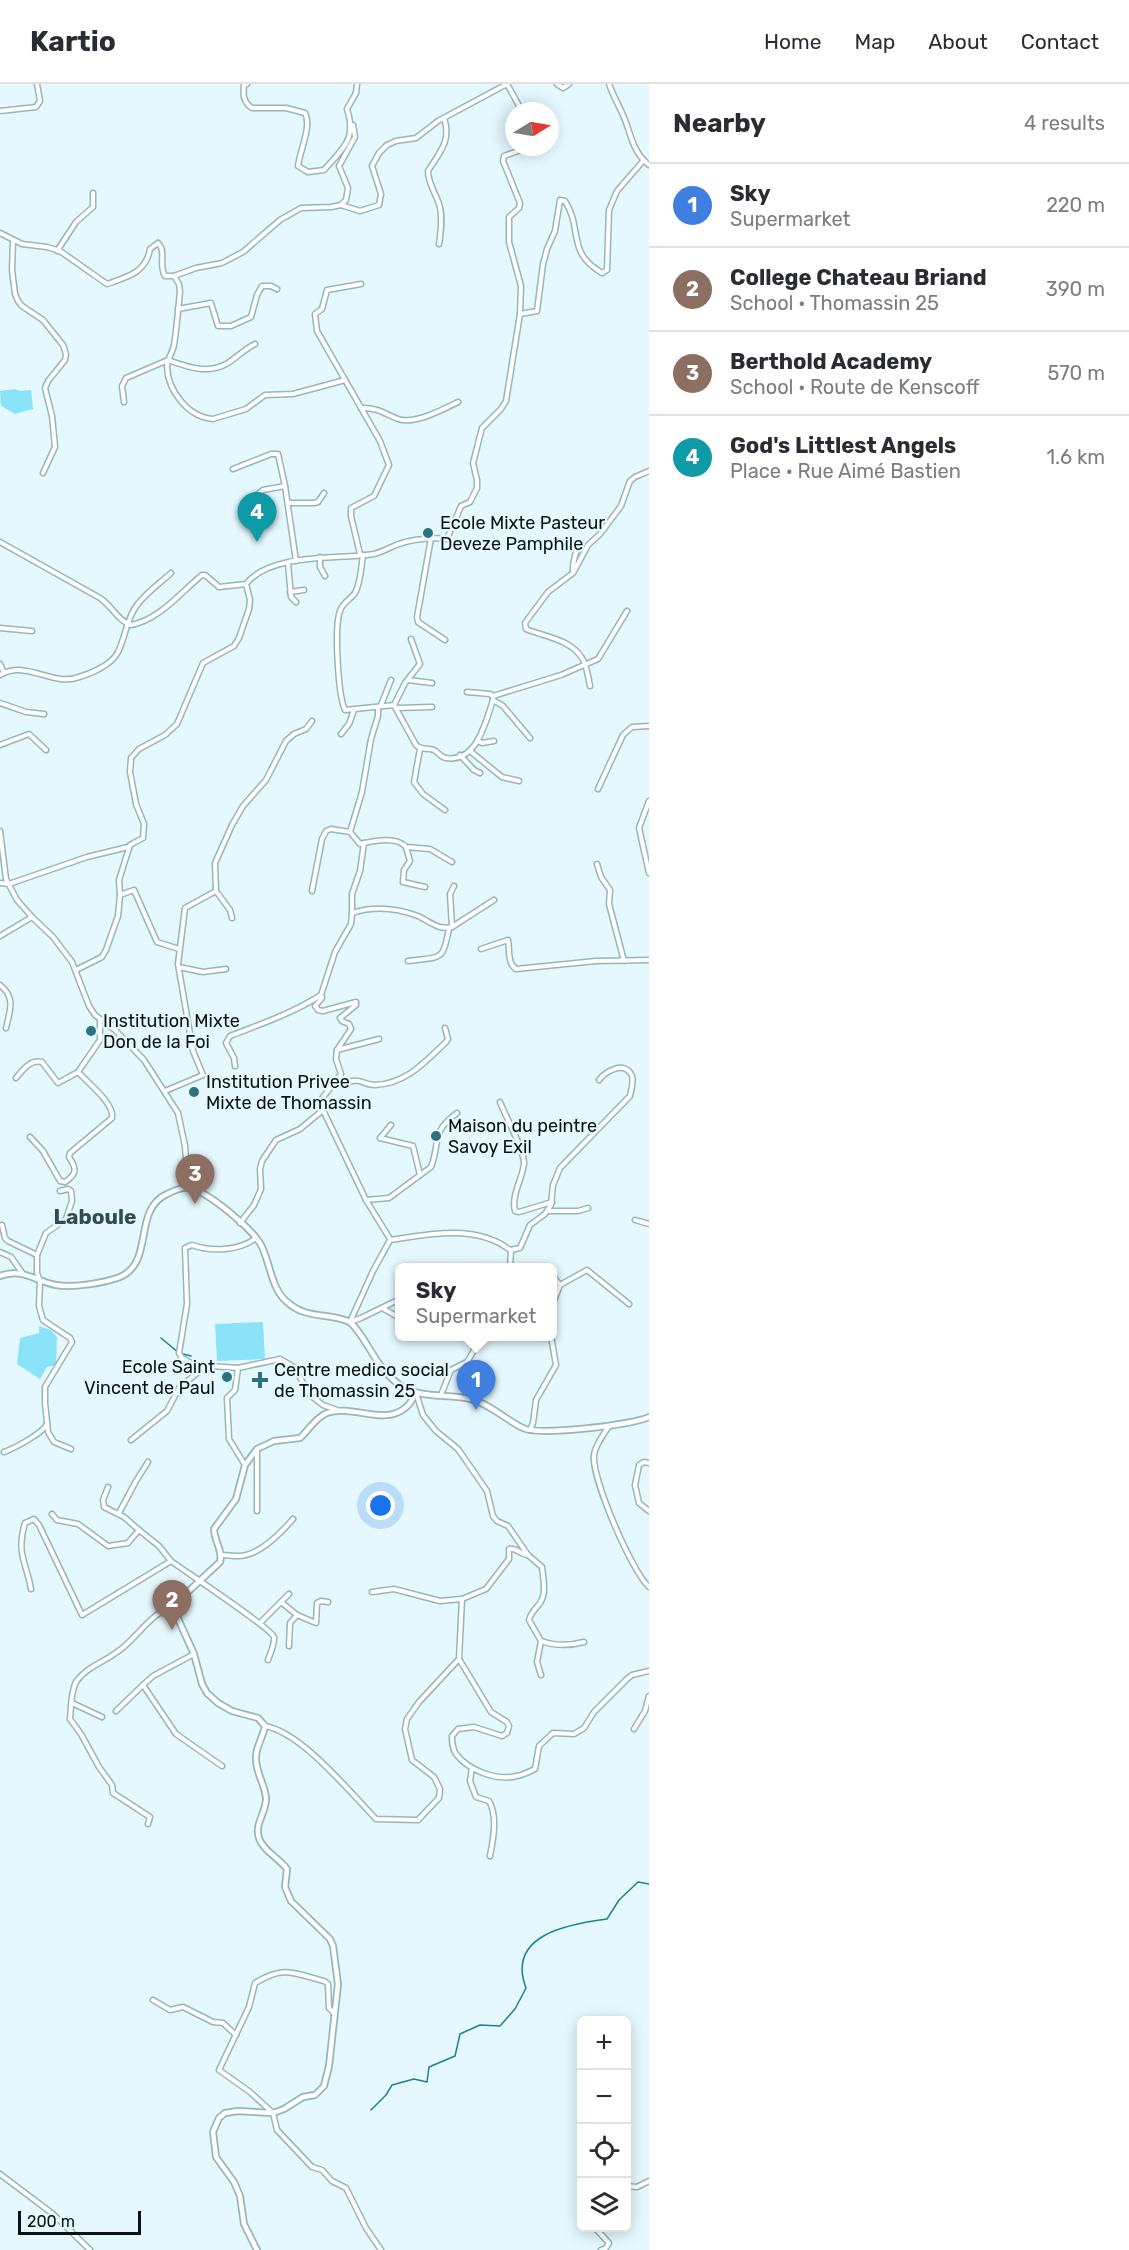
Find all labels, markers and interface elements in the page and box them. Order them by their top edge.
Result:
text: Kartio [30,25,116,58]
text: Home [764,29,821,54]
text: Map [854,29,895,54]
text: About [928,29,988,54]
text: Contact [1021,29,1099,54]
north arrow [505,102,559,156]
text: Nearby [673,108,766,139]
text: 4 results [1024,111,1105,135]
text: Sky [730,180,771,207]
text: 1 [688,193,697,217]
text: 220 m [1046,193,1105,217]
text: Supermarket [730,207,850,231]
text: College Chateau Briand [730,264,987,291]
text: 2 [686,277,699,301]
text: 390 m [1046,277,1105,301]
text: School · Thomassin 25 [730,291,939,315]
text: Berthold Academy [730,348,932,375]
text: 3 [686,361,699,385]
text: 570 m [1047,361,1105,385]
text: School · Route de Kenscoff [730,375,979,399]
text: God's Littlest Angels [730,432,956,459]
text: 4 [686,445,699,469]
text: 1.6 km [1047,445,1105,469]
text: Place · Rue Aimé Bastien [730,459,961,483]
pin: 4 [238,492,276,542]
place label: Ecole Mixte Pasteur Deveze Pamphile [440,512,605,555]
marker: Ecole Mixte Pasteur Deveze Pamphile [421,526,435,540]
place label: Institution Mixte Don de la Foi [103,1010,240,1053]
marker: Institution Mixte Don de la Foi [84,1024,98,1038]
place label: Institution Privee Mixte de Thomassin [206,1071,372,1114]
marker: Institution Privee Mixte de Thomassin [187,1085,201,1099]
place label: Maison du peintre Savoy Exil [448,1115,597,1158]
marker: Maison du peintre Savoy Exil [429,1129,443,1143]
pin: 3 [176,1154,214,1204]
district label: Laboule [54,1204,136,1229]
popup [395,1263,557,1341]
text: Sky [416,1277,456,1304]
text: Supermarket [416,1304,536,1328]
place label: Ecole Saint Vincent de Paul [84,1356,215,1399]
place label: Centre medico social de Thomassin 25 [274,1359,449,1402]
pin: 1 [456,1360,496,1410]
marker: Ecole Saint Vincent de Paul [220,1370,234,1384]
marker: Centre medico social de Thomassin 25 [251,1371,269,1389]
your location [366,1491,395,1520]
pin: 2 [152,1580,192,1630]
map controls [577,2016,631,2232]
button: + [577,2016,631,2070]
button: − [577,2070,631,2124]
button: locate [577,2124,631,2178]
button: layers [577,2178,631,2232]
scale bar [18,2208,141,2236]
text: 200 m [27,2212,75,2231]

